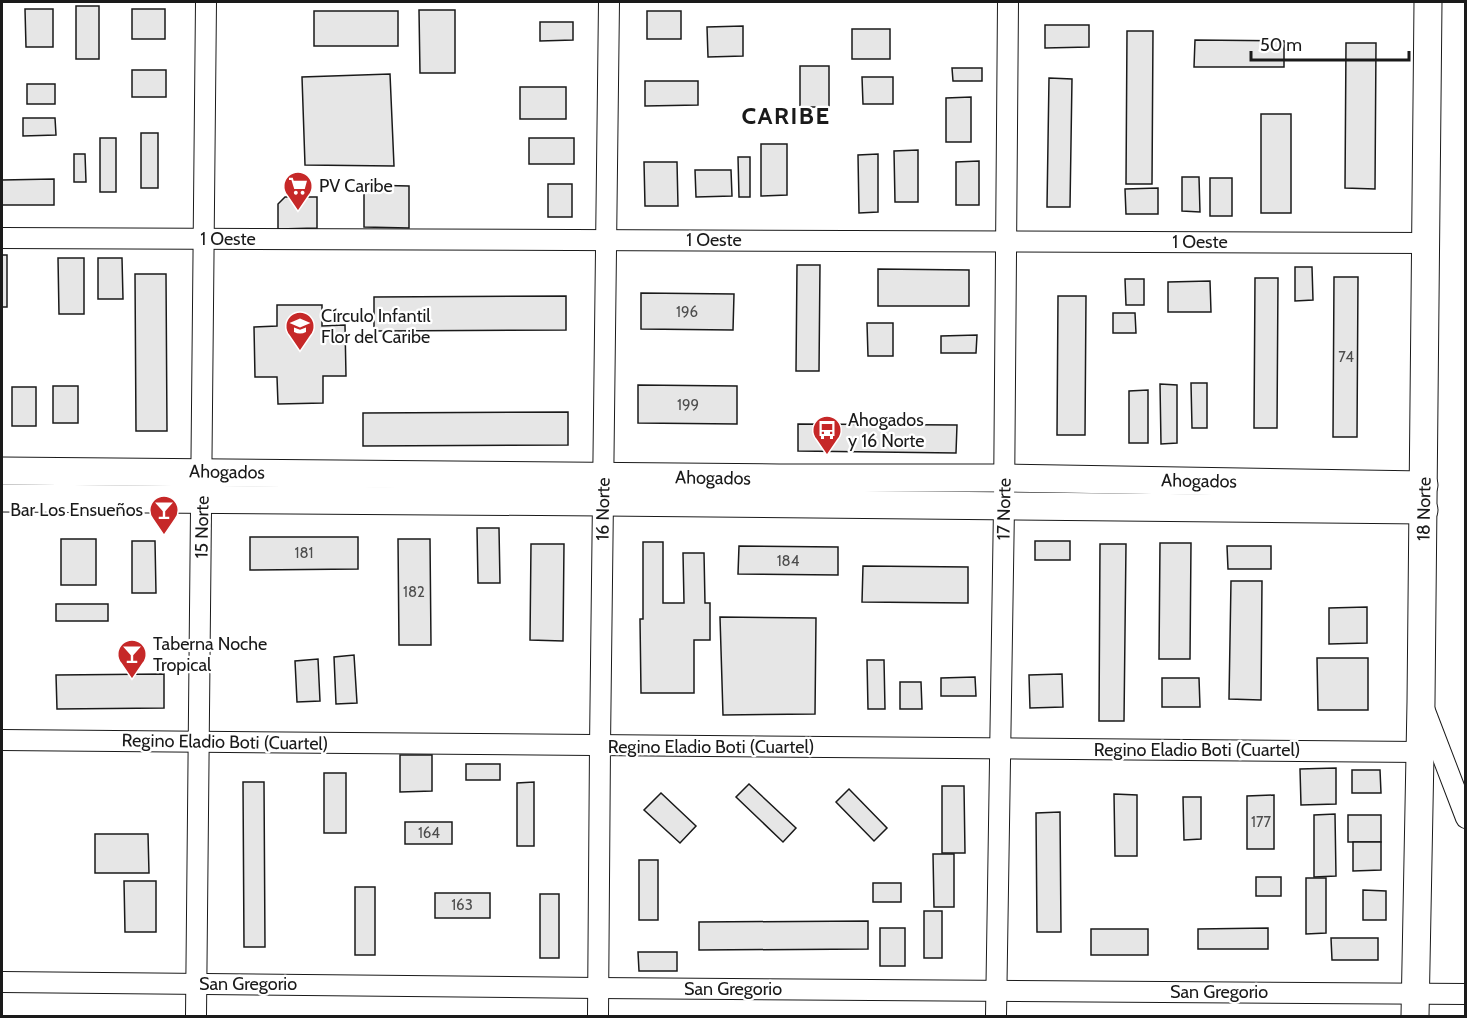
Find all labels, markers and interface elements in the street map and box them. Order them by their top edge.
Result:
scale bar [1251,24,1408,62]
text: 50 m [1260,34,1302,56]
district label: CARIBE [741,101,831,130]
supermarket icon: PV Caribe [282,170,314,212]
place label: PV Caribe [319,175,393,197]
street label: 1 Oeste [200,228,256,250]
street label: 1 Oeste [686,229,742,251]
street label: 1 Oeste [1172,231,1228,253]
house number: 196 [676,303,698,321]
place label: Círculo Infantil Flor del Caribe [321,305,431,348]
school or university icon: Círculo Infantil Flor del Caribe [284,310,316,352]
house number: 74 [1338,348,1354,366]
house number: 199 [677,396,699,414]
place label: Ahogados y 16 Norte [848,409,925,452]
bus stop icon: Ahogados y 16 Norte [811,414,843,456]
street label: Ahogados [189,460,265,484]
street label: Ahogados [675,466,751,490]
street label: Ahogados [1161,469,1237,493]
street label: 16 Norte [591,477,615,541]
street label: 18 Norte [1412,477,1436,541]
street label: 17 Norte [992,478,1016,540]
bar icon: Bar Los Ensueños [148,494,180,536]
street label: 15 Norte [190,495,214,559]
place label: Bar Los Ensueños [10,499,143,521]
house number: 181 [295,544,313,562]
house number: 184 [777,552,800,570]
house number: 182 [403,583,425,601]
place label: Taberna Noche Tropical [153,633,267,676]
bar icon: Taberna Noche Tropical [116,638,148,680]
street label: Regino Eladio Boti (Cuartel) [121,729,329,755]
street label: Regino Eladio Boti (Cuartel) [608,736,814,758]
street label: Regino Eladio Boti (Cuartel) [1094,739,1300,761]
house number: 177 [1251,813,1271,831]
house number: 164 [418,824,440,842]
house number: 163 [451,896,473,914]
street label: San Gregorio [199,973,297,995]
street label: San Gregorio [684,978,782,1000]
street label: San Gregorio [1170,981,1268,1003]

